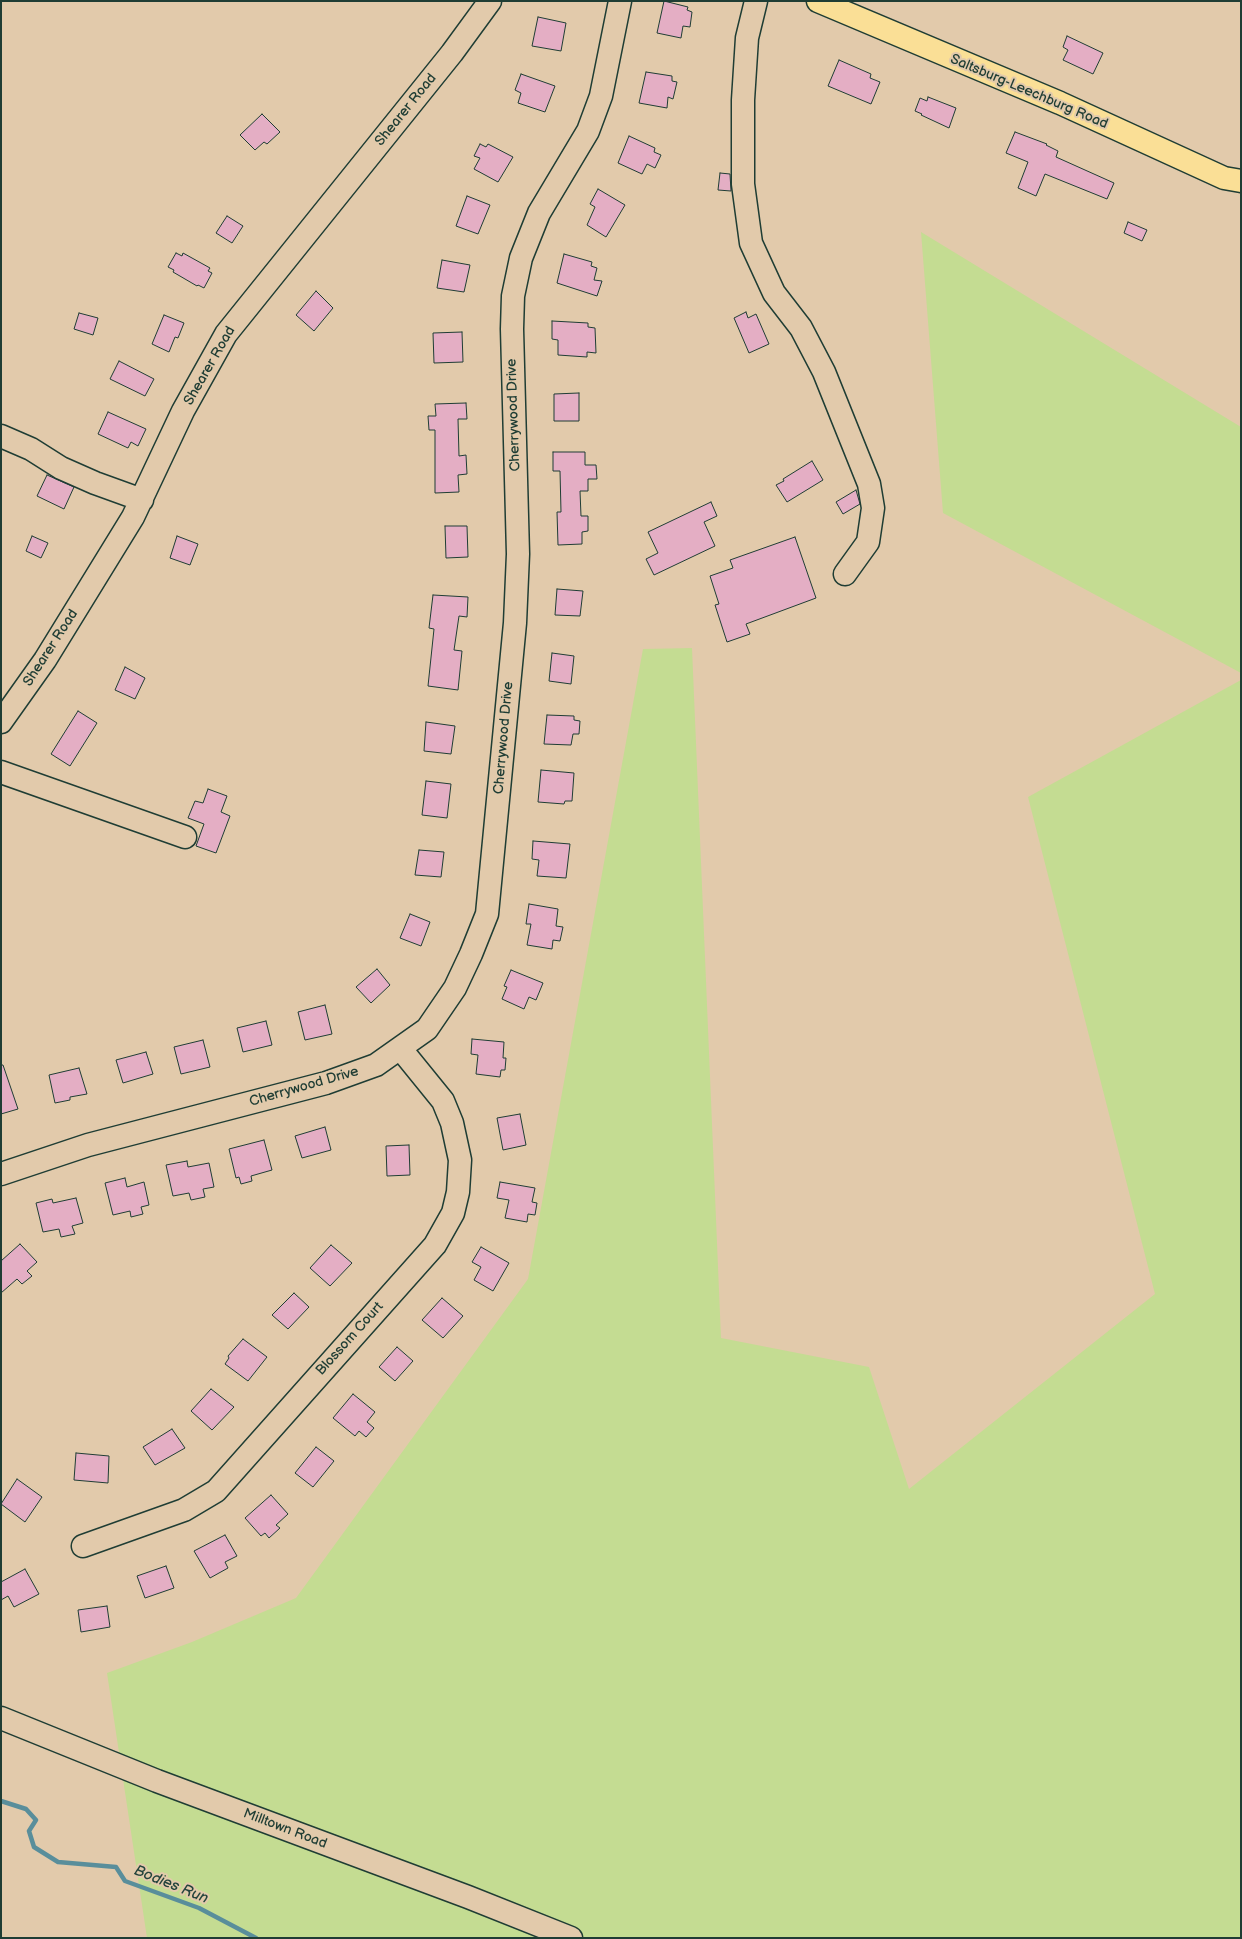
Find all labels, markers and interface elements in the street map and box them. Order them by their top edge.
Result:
street label: Saltsburg-Leechburg Road [948,51,1110,133]
street label: Shearer Road [372,70,440,150]
street label: Shearer Road [181,324,239,408]
street label: Cherrywood Drive [504,358,524,472]
street label: Shearer Road [20,606,82,690]
street label: Cherrywood Drive [491,681,517,795]
street label: Cherrywood Drive [247,1063,361,1111]
street label: Blossom Court [313,1299,387,1379]
street label: Milltown Road [241,1805,329,1853]
water label: Bodies Run [131,1862,211,1908]

